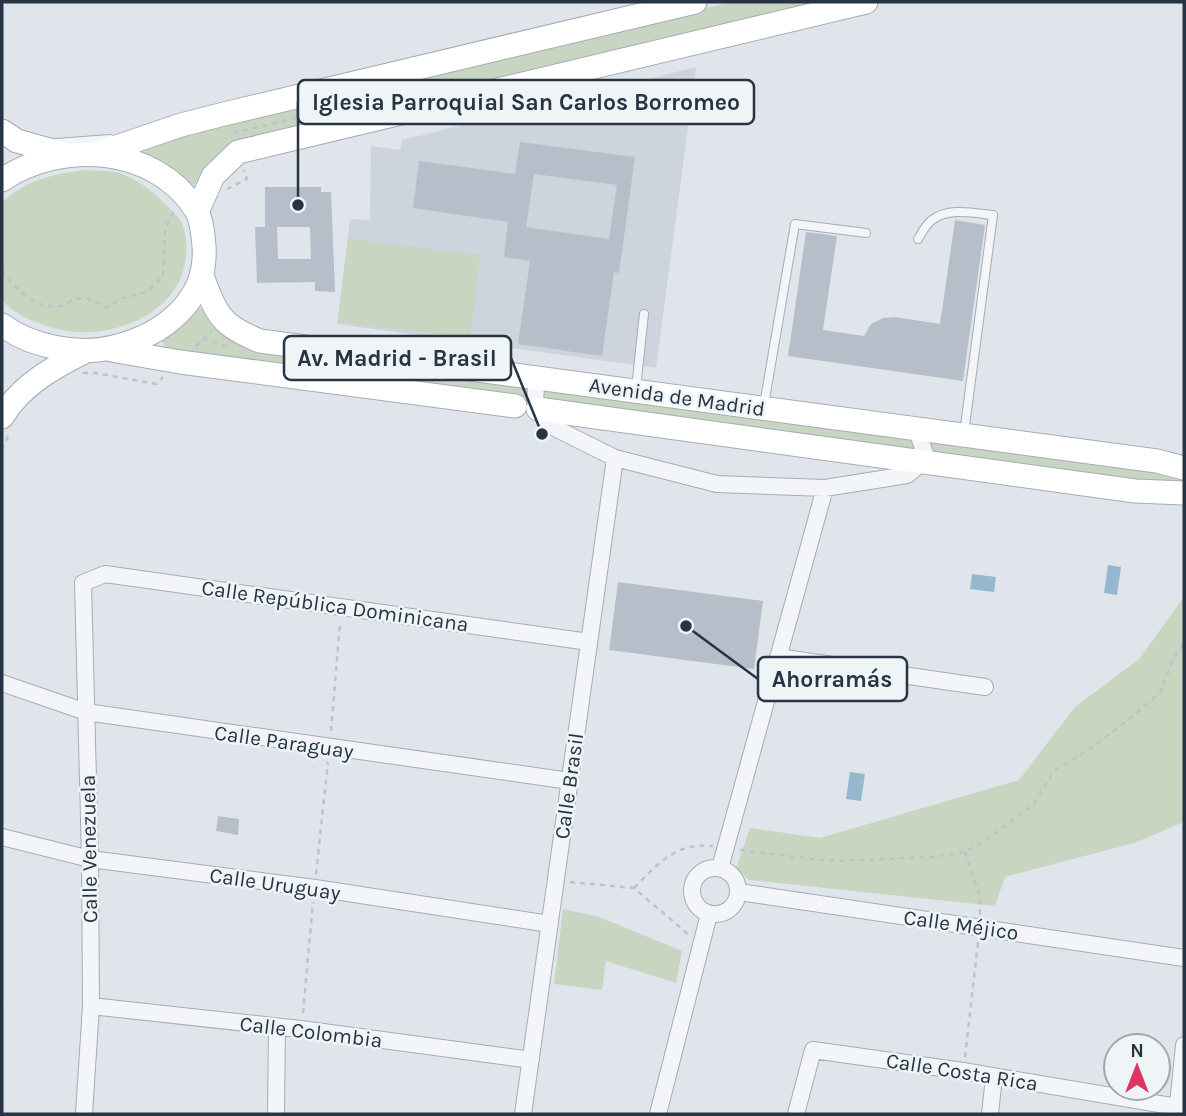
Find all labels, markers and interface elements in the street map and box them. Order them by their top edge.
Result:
callout: Iglesia Parroquial San Carlos Borromeo [298,80,754,124]
text: Iglesia Parroquial San Carlos Borromeo [312,89,740,116]
callout: Av. Madrid - Brasil [284,336,511,380]
text: Av. Madrid - Brasil [297,345,497,372]
street label: Avenida de Madrid [588,373,766,421]
street label: Calle República Dominicana [200,575,470,637]
callout: Ahorramás [758,657,907,701]
text: Ahorramás [772,666,892,693]
street label: Calle Paraguay [213,720,355,764]
street label: Calle Brasil [550,731,588,841]
street label: Calle Venezuela [76,775,102,923]
street label: Calle Uruguay [208,863,342,905]
street label: Calle Méjico [902,905,1020,945]
street label: Calle Colombia [238,1011,384,1053]
north arrow [1102,1032,1172,1102]
text: N [1130,1040,1144,1062]
street label: Calle Costa Rica [884,1048,1040,1096]

